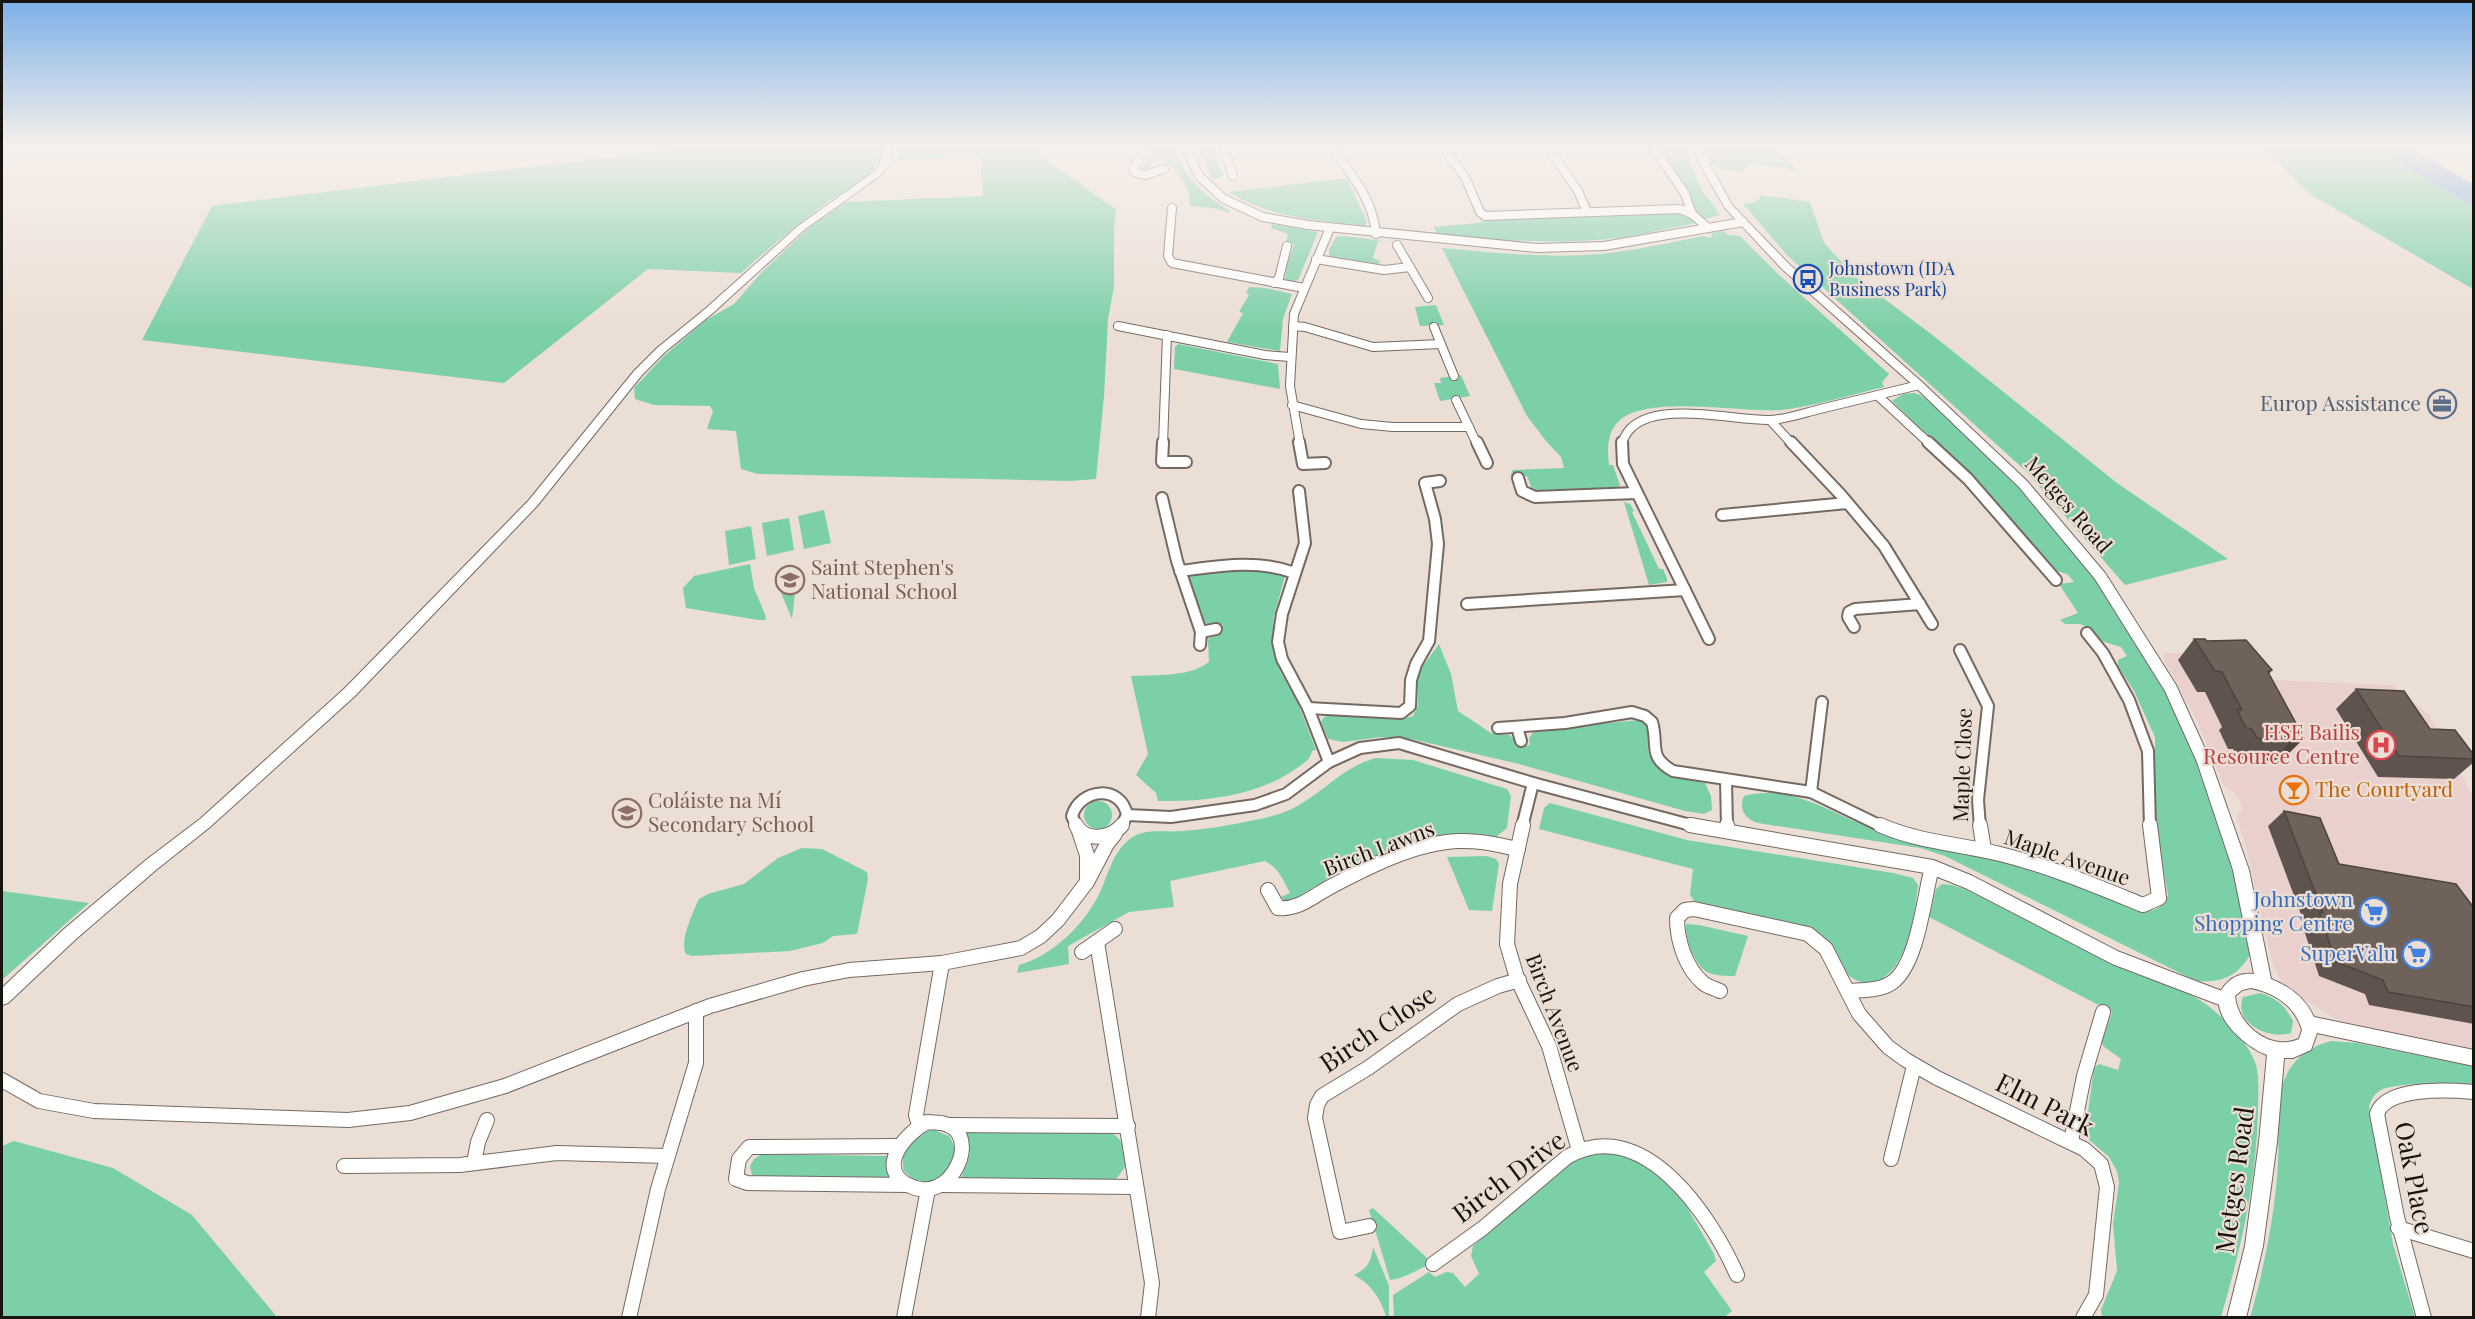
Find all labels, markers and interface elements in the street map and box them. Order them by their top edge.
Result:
place label: Johnstown (IDA Business Park) [1828,256,1955,301]
bus stop icon: Johnstown (IDA Business Park) [1792,263,1824,295]
place label: Europ Assistance [2260,388,2421,416]
office icon: Europ Assistance [2426,388,2458,420]
street label: Metges Road [2020,449,2119,558]
place label: Saint Stephen's National School [811,552,958,604]
school or university icon: Saint Stephen's National School [774,564,806,596]
street label: Maple Close [1945,707,1977,823]
place label: HSE Bailis Resource Centre [2203,717,2360,769]
hospital icon: HSE Bailis Resource Centre [2365,729,2397,761]
bar icon: The Courtyard [2278,774,2310,806]
place label: The Courtyard [2315,774,2453,802]
place label: Coláiste na Mí Secondary School [648,785,814,837]
school or university icon: Coláiste na Mí Secondary School [611,797,643,829]
street label: Birch Lawns [1319,813,1438,881]
street label: Maple Avenue [2001,822,2134,891]
place label: Johnstown Shopping Centre [2194,884,2353,936]
supermarket icon: Johnstown Shopping Centre [2358,896,2390,928]
place label: SuperValu [2300,938,2396,966]
supermarket icon: SuperValu [2401,938,2433,970]
street label: Birch Avenue [1520,949,1591,1075]
street label: Birch Close [1312,976,1442,1080]
street label: Elm Park [1990,1064,2102,1144]
street label: Metges Road [2206,1104,2261,1255]
street label: Oak Place [2387,1119,2444,1237]
street label: Birch Drive [1445,1122,1572,1230]

